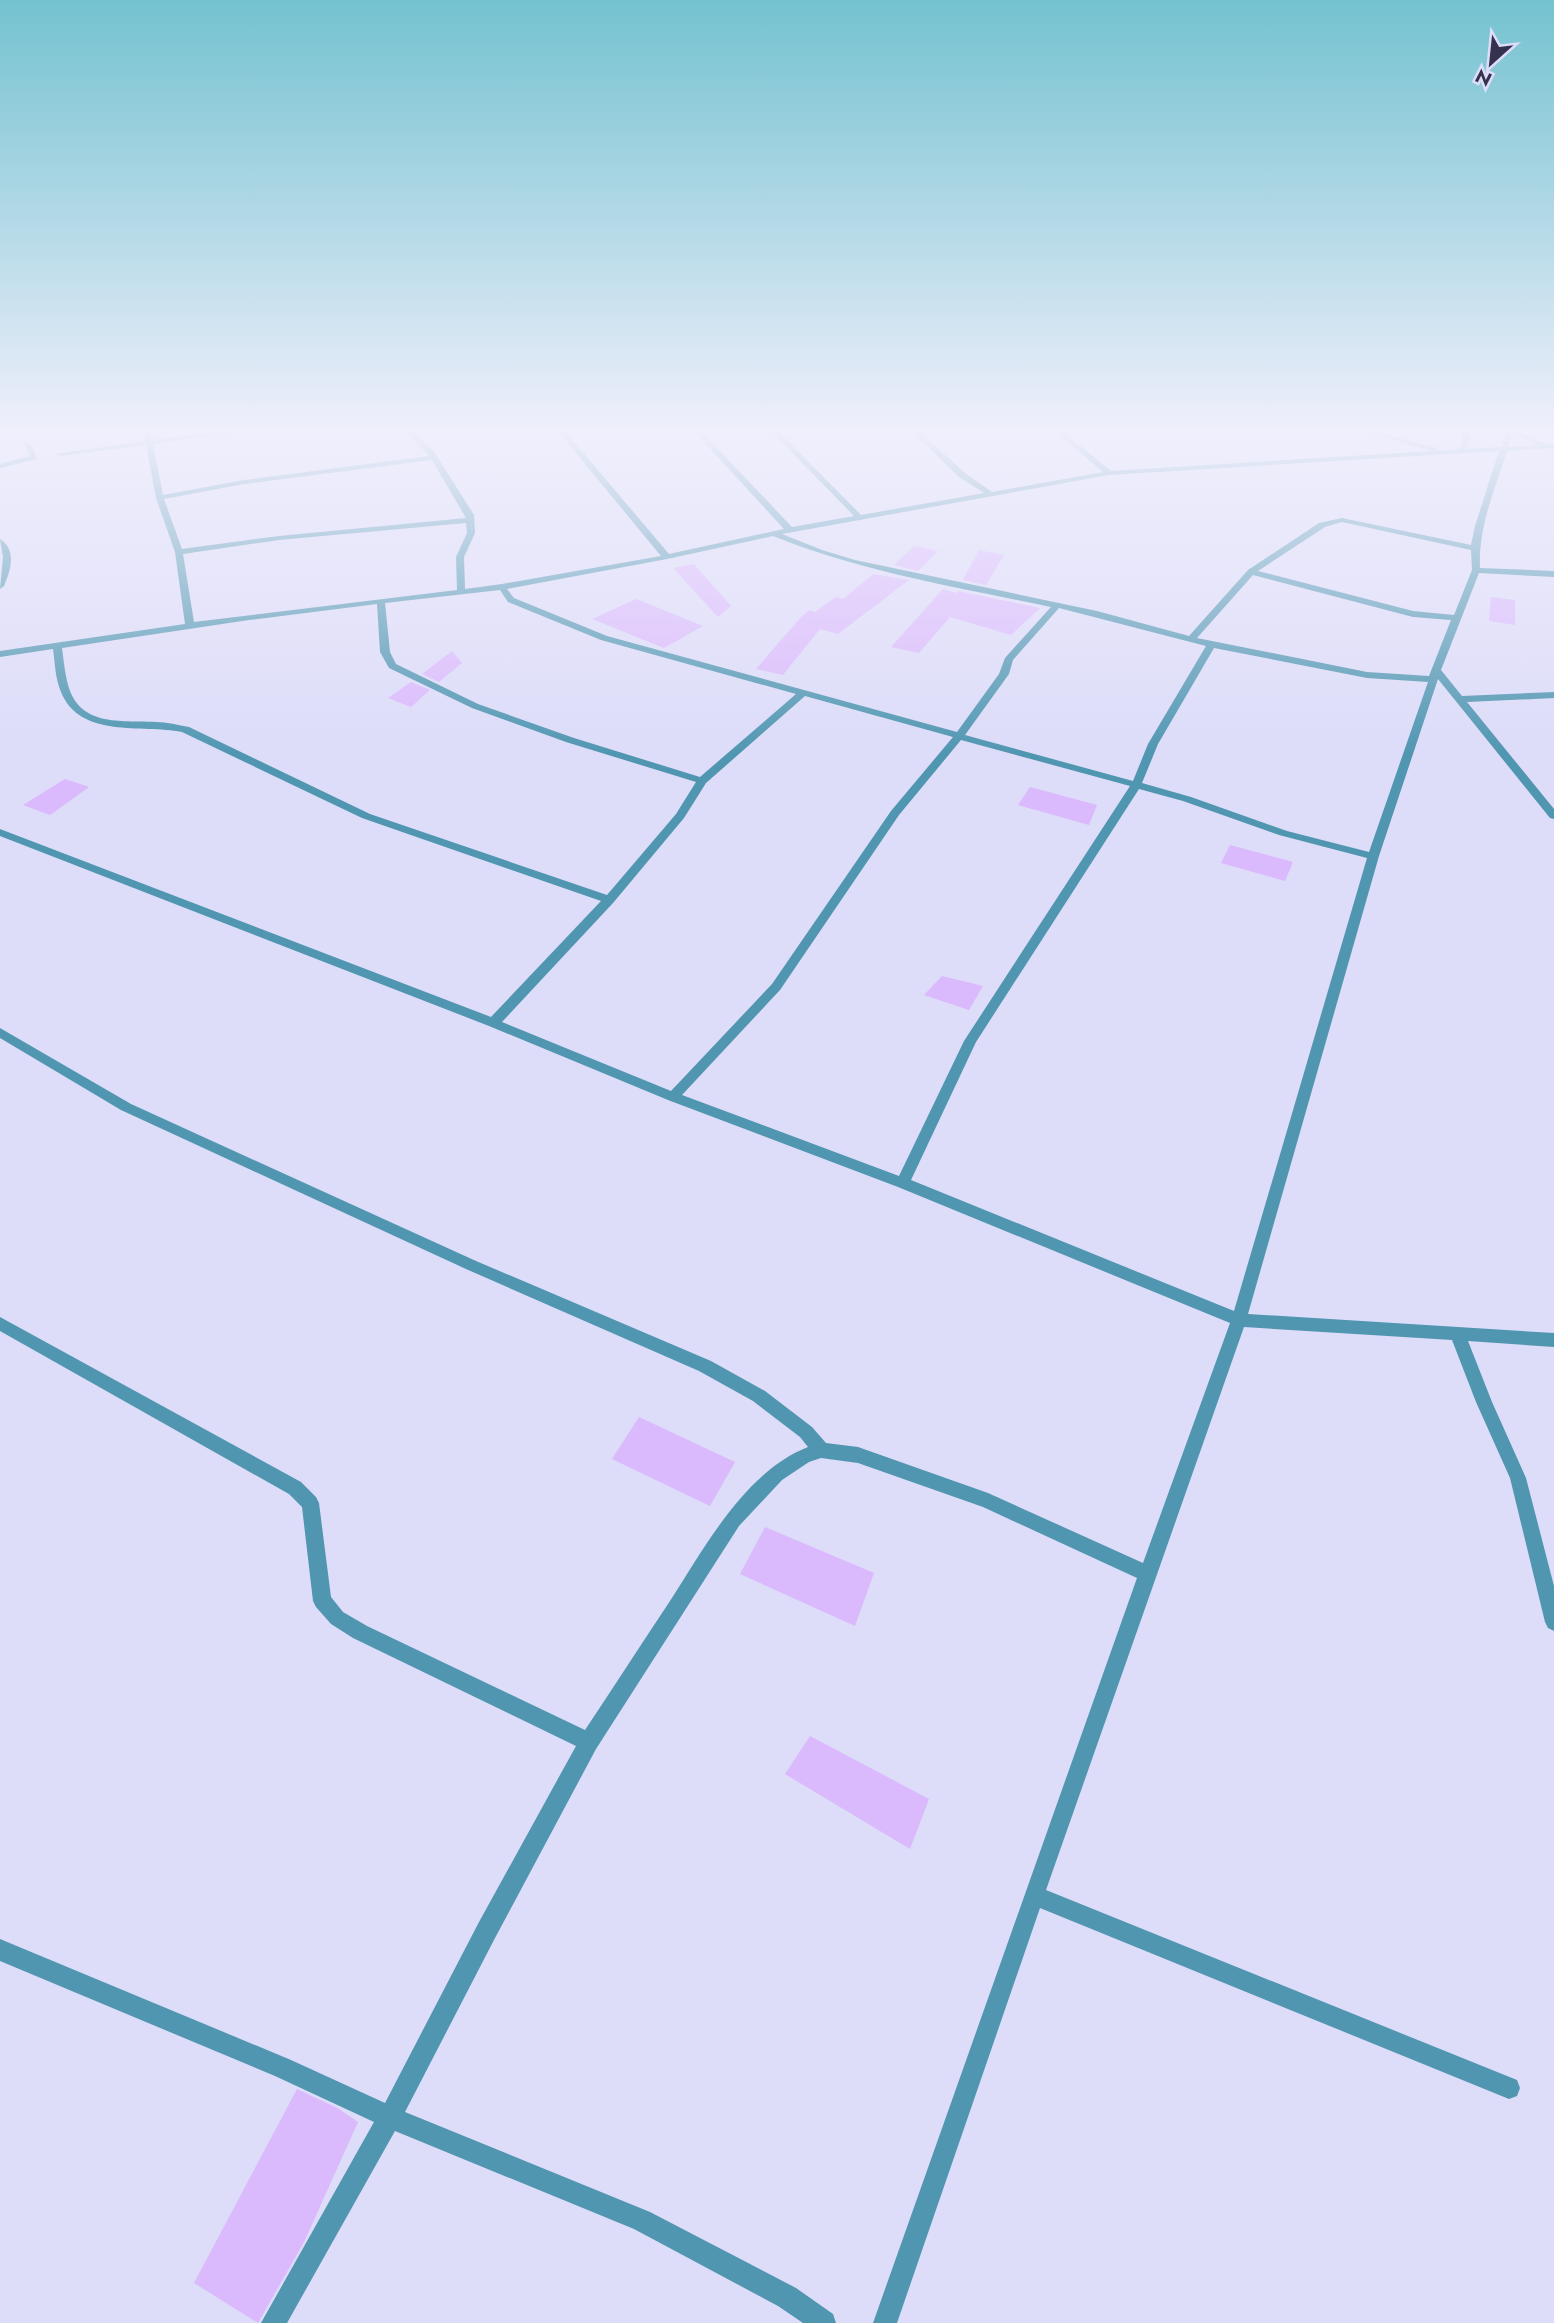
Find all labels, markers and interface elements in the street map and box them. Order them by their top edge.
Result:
north arrow [1456,28,1526,98]
text: N [1471,62,1496,93]

